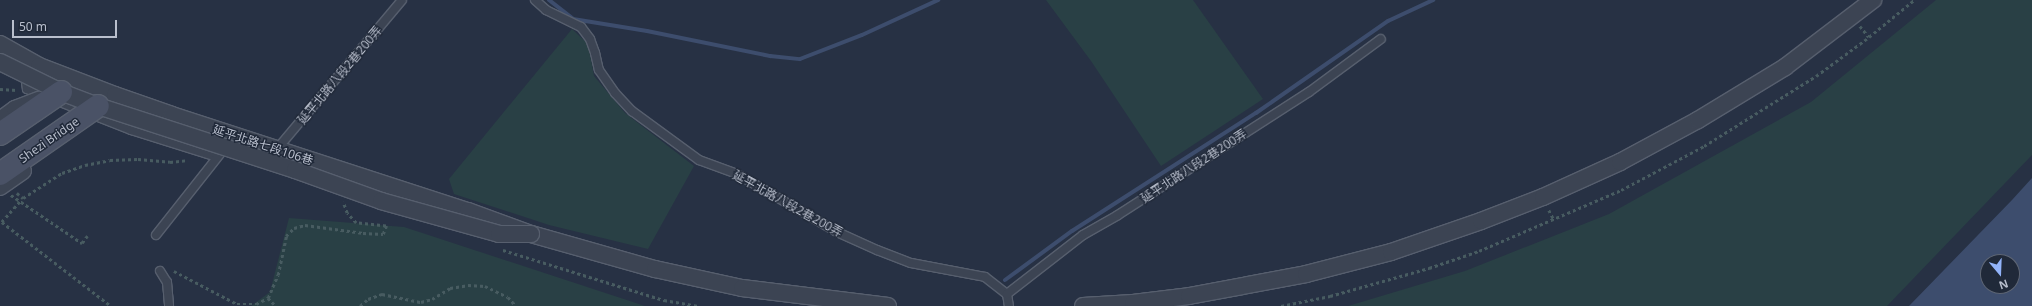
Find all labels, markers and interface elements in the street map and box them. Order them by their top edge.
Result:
scale bar [14,12,119,38]
text: 50 m [19,18,47,35]
street label: 延平北路八段2巷200弄 [295,23,385,127]
street label: Shezi Bridge [16,114,82,166]
street label: 延平北路七段106巷 [211,122,315,168]
street label: 延平北路八段2巷200弄 [1138,126,1250,206]
street label: 延平北路八段2巷200弄 [731,168,845,240]
north arrow [1980,254,2020,294]
text: N [1997,276,2010,293]

